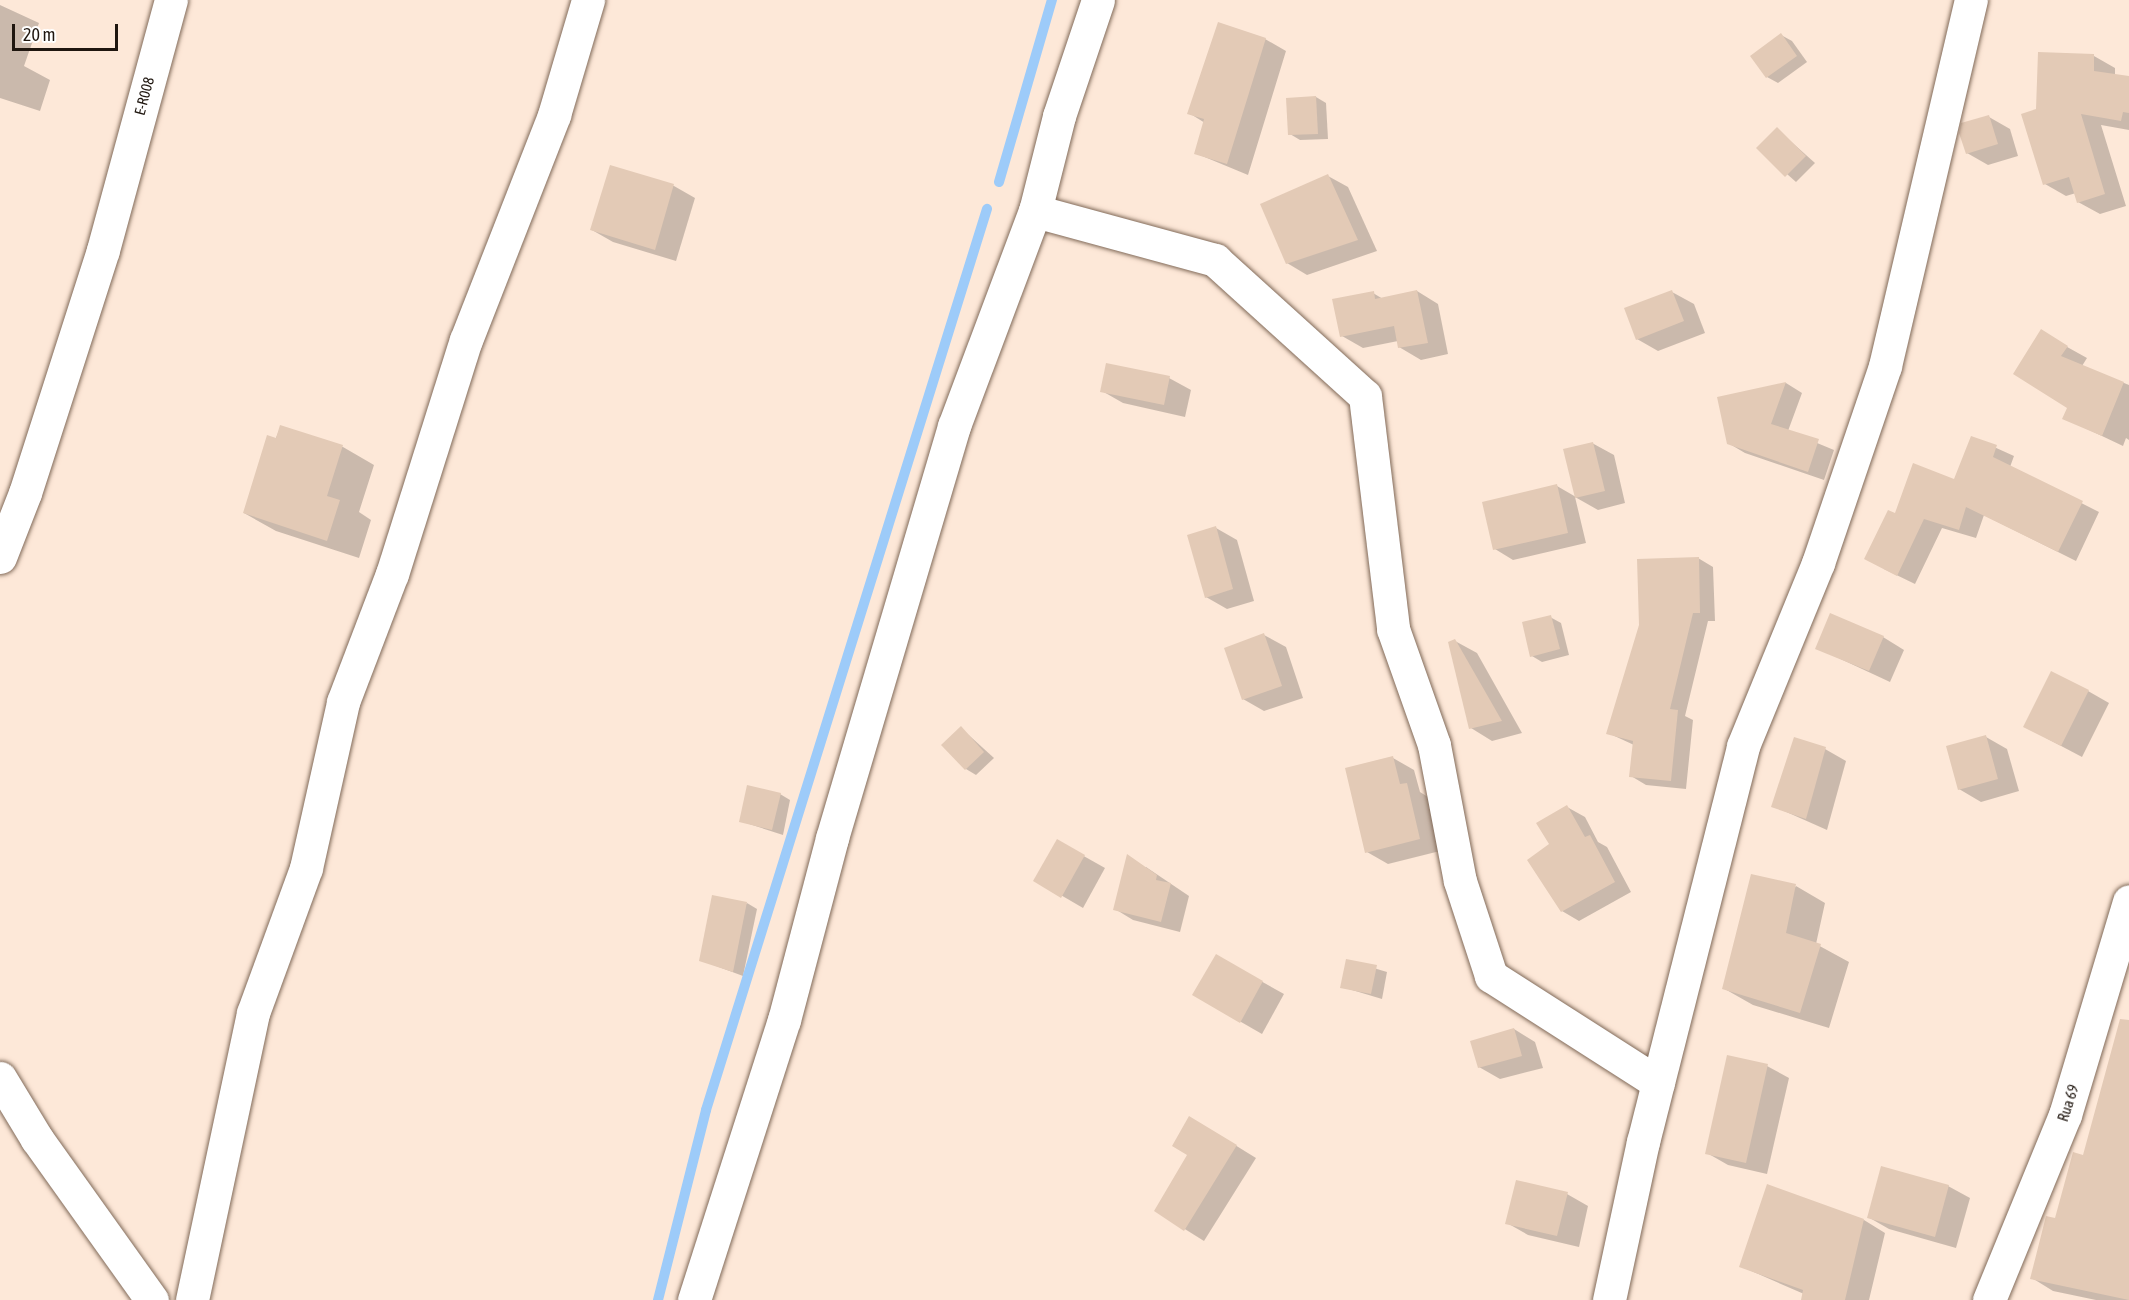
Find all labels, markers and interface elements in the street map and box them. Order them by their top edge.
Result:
scale bar [15,12,122,50]
text: 20 m [23,24,55,45]
street label: E-R008 [130,75,158,117]
street label: Rua 69 [2054,1082,2082,1124]

